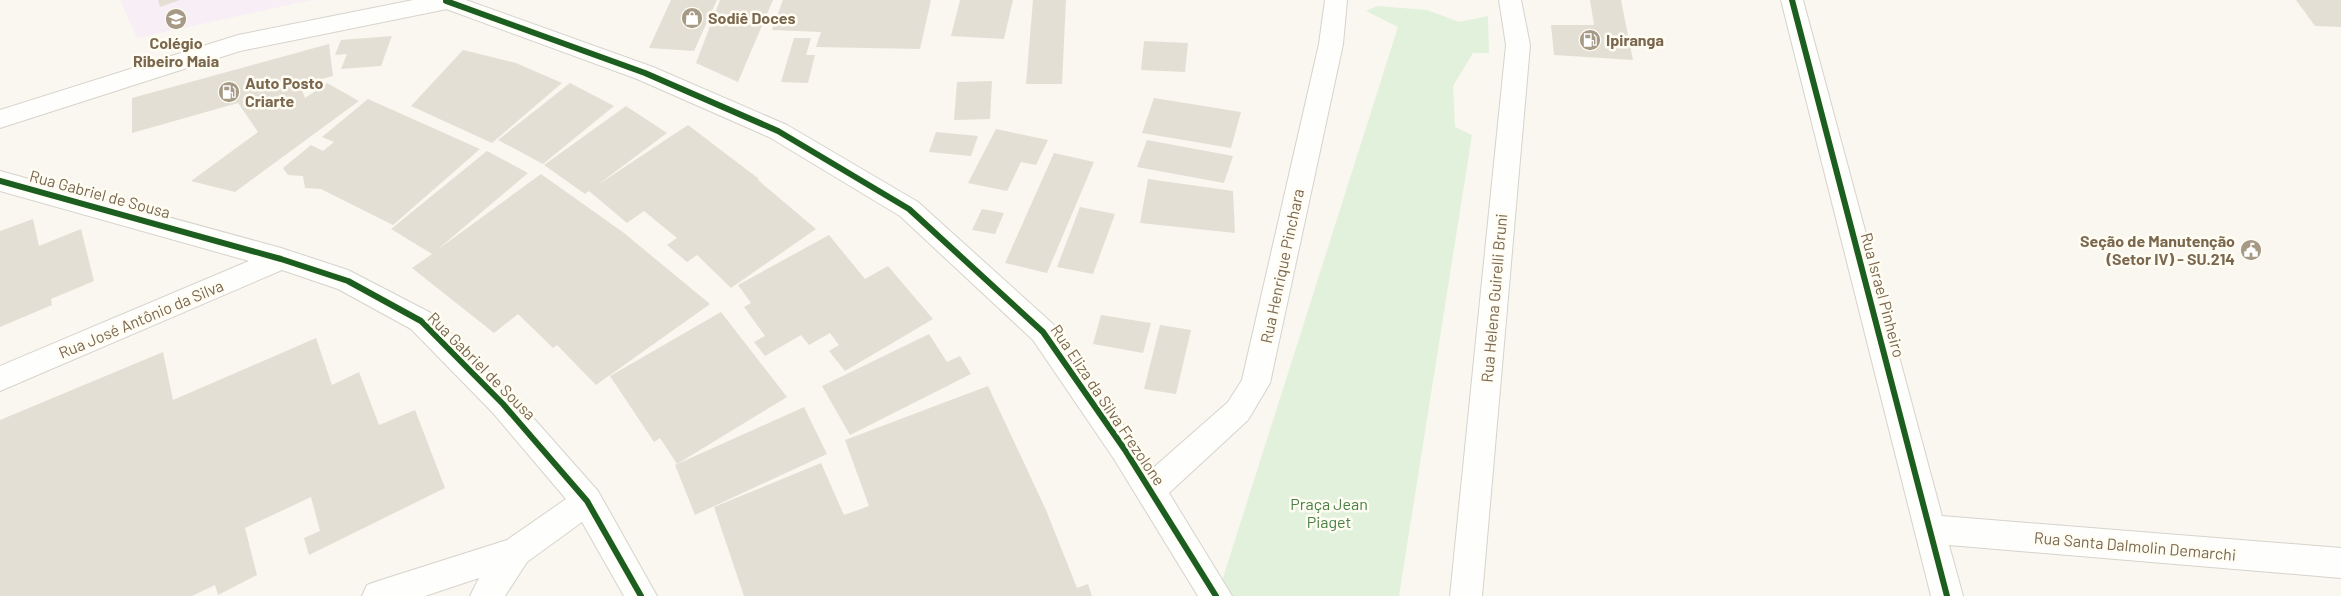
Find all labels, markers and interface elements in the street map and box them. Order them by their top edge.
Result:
shop icon: Sodiê Doces [680,6,704,30]
school or university icon: Colégio Ribeiro Maia [164,7,188,31]
place label: Sodiê Doces [708,8,795,27]
fuel station icon: Ipiranga [1578,28,1602,52]
place label: Ipiranga [1606,30,1664,49]
place label: Colégio Ribeiro Maia [133,33,219,70]
place label: Auto Posto Criarte [245,73,324,110]
fuel station icon: Auto Posto Criarte [217,80,241,104]
street label: Rua Gabriel de Sousa [28,166,172,221]
street label: Rua Henrique Pinchara [1256,187,1307,345]
street label: Rua Helena Guirelli Bruni [1477,213,1510,383]
street label: Rua Israel Pinheiro [1858,230,1909,359]
place label: Seção de Manutenção (Setor IV) - SU.214 [2080,231,2235,268]
public building icon: Seção de Manutenção (Setor IV) - SU.214 [2239,238,2263,262]
street label: Rua José Antônio da Silva [56,275,226,362]
street label: Rua Gabriel de Sousa [424,308,540,424]
street label: Rua Eliza da Silva Frezolone [1047,321,1169,489]
park label: Praça Jean Piaget [1290,494,1368,531]
street label: Rua Santa Dalmolin Demarchi [2033,527,2237,564]

